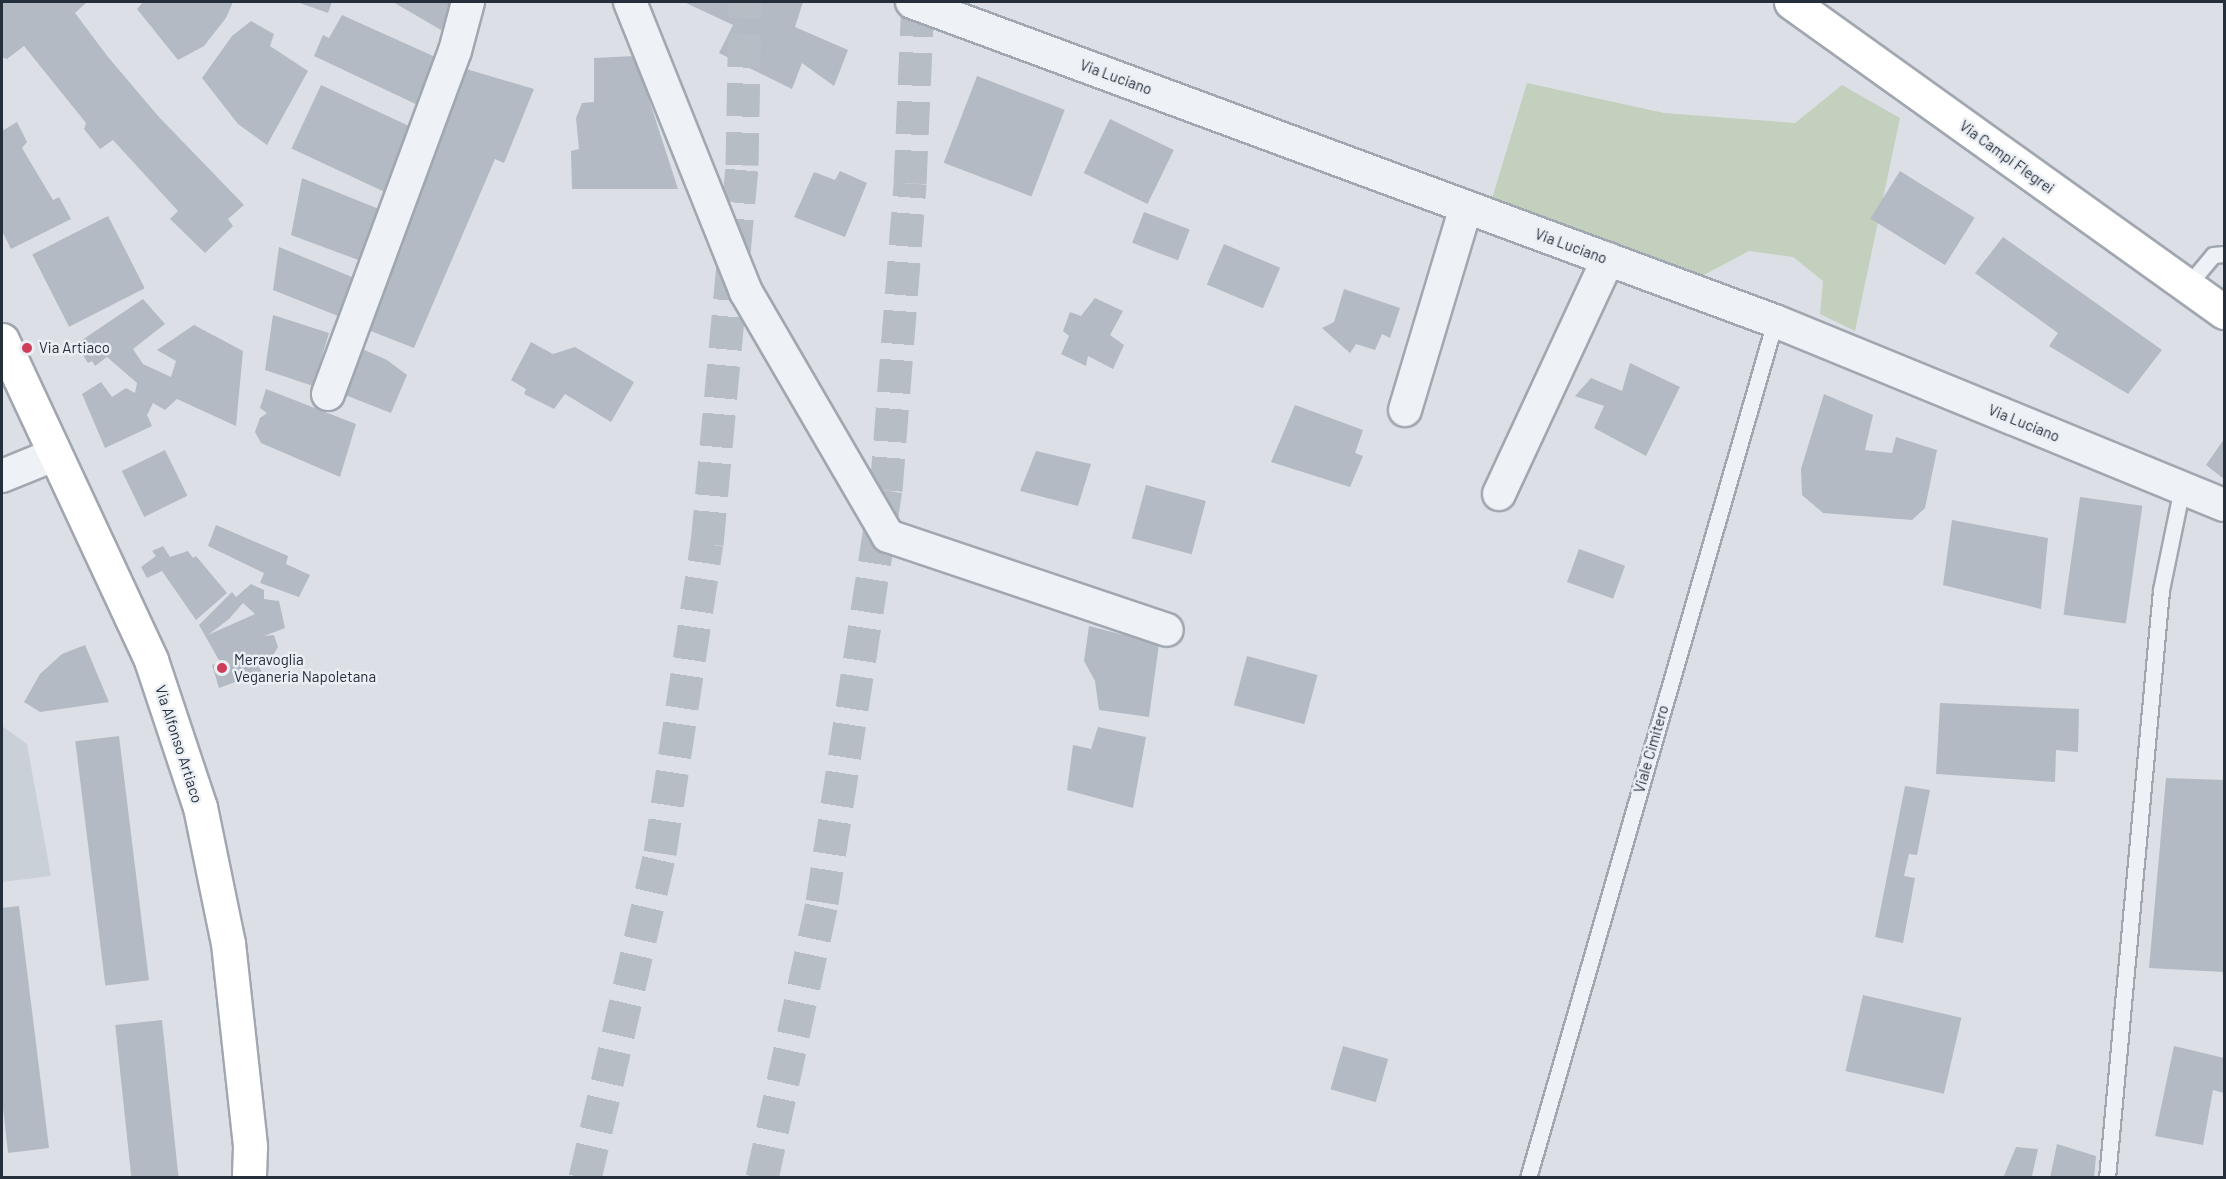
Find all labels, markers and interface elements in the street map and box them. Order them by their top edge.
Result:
street label: Via Luciano [1078,56,1154,98]
street label: Via Campi Flegrei [1956,117,2058,197]
street label: Via Luciano [1533,225,1609,267]
place label: Via Artiaco [39,339,110,357]
marker: Via Artiaco [20,341,34,355]
street label: Via Luciano [1986,401,2062,445]
place label: Meravoglia Veganeria Napoletana [234,650,376,685]
marker: Meravoglia Veganeria Napoletana [215,661,229,675]
street label: Via Alfonso Artiaco [151,683,207,805]
street label: Viale Cimitero [1630,703,1672,795]

